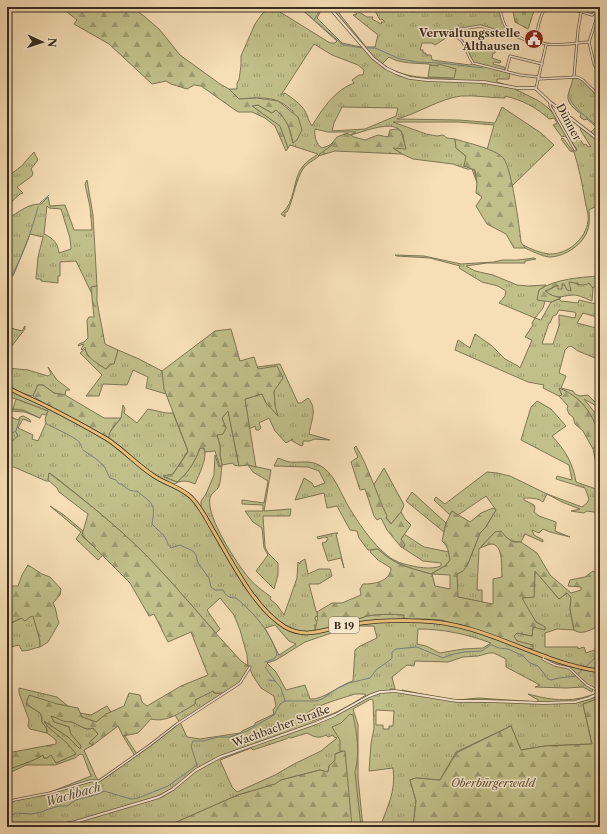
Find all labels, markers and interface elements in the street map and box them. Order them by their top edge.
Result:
north arrow [22,22,62,62]
place label: Verwaltungsstelle Althausen [418,26,520,53]
public building icon: Verwaltungsstelle Althausen [523,28,545,50]
text: N [45,37,59,48]
street label: Dünner [553,101,585,143]
road number: B 19 [329,617,359,633]
street label: Wachbacher Straße [229,702,332,751]
park label: Oberbürgerwald [451,776,537,790]
water label: Wachbach [44,779,102,809]

